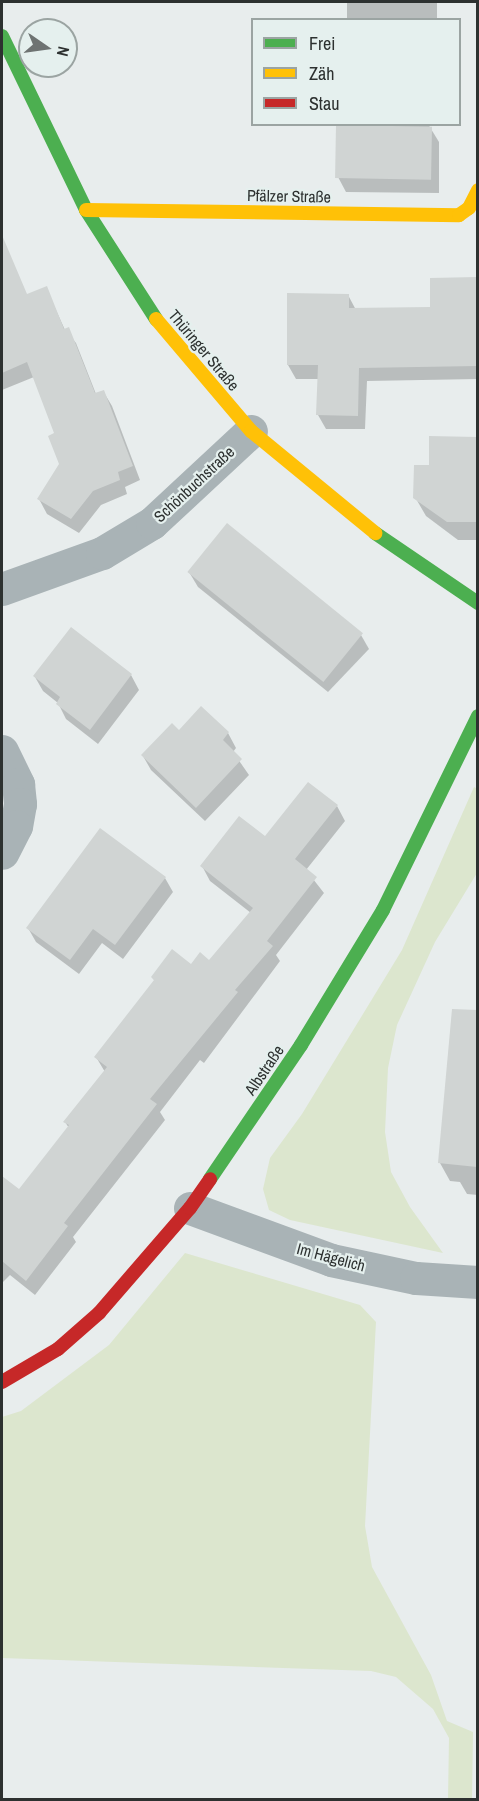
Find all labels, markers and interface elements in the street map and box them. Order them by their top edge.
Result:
north arrow [18,18,78,78]
legend [251,18,461,126]
text: Frei [309,31,335,56]
text: N [52,44,75,59]
text: Zäh [309,61,334,86]
text: Stau [309,91,339,116]
street label: Pfälzer Straße [247,186,331,206]
street label: Thüringer Straße [165,306,243,394]
street label: Schönbuchstraße [150,442,238,526]
street label: Albstraße [240,1041,288,1099]
street label: Im Hägelich [295,1239,367,1275]

